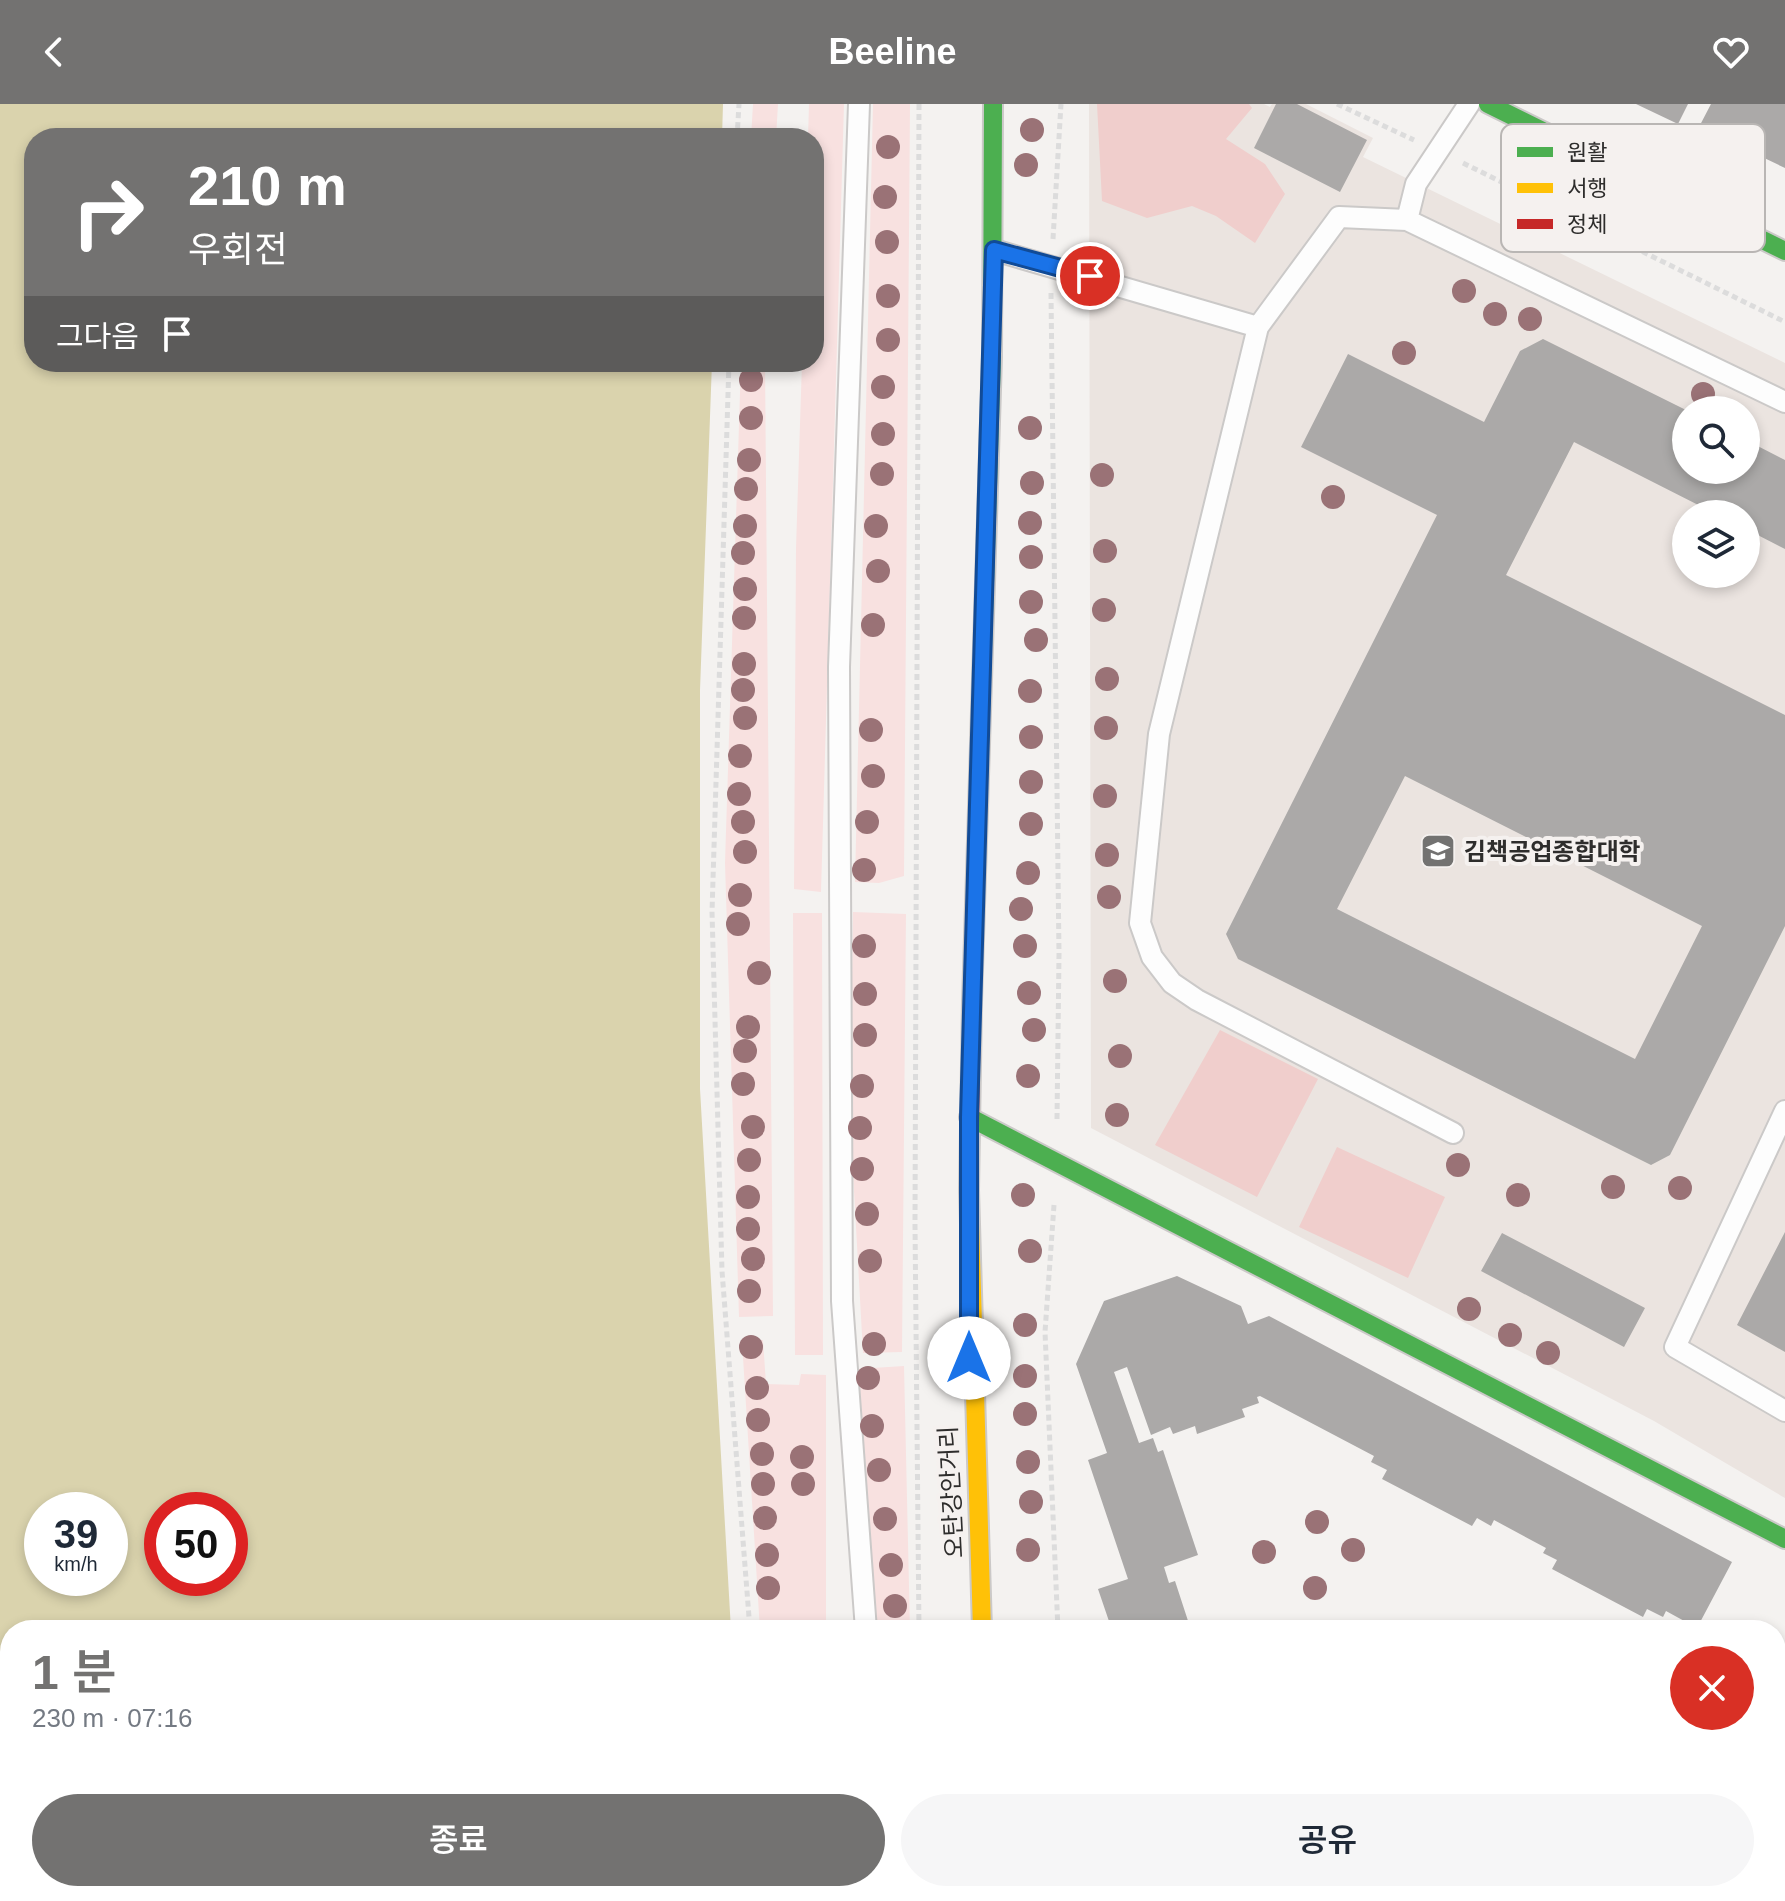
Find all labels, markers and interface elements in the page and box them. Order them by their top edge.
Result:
icon: back [32,30,76,74]
icon: heart [1709,30,1753,74]
text: Beeline [828,31,957,72]
legend [1501,124,1765,252]
text: 원활 [1567,140,1607,165]
text: 210 m [188,154,347,217]
icon: right [56,160,160,264]
text: 서행 [1567,176,1607,201]
text: 정체 [1567,212,1607,237]
text: 우회전 [188,229,287,270]
pin [1056,242,1124,310]
icon: arrive [1068,254,1112,298]
icon: arrive [155,312,199,356]
text: 그다음 [56,320,139,353]
map controls [1672,396,1760,588]
button: search [1672,396,1760,484]
button: layers [1672,500,1760,588]
school or university icon: 김책공업종합대학 [1419,832,1457,870]
place label: 김책공업종합대학 [1464,838,1641,865]
position arrow [927,1316,1011,1400]
street label: 오탄강안거리 [934,1425,968,1559]
speed limit sign: 50 [144,1492,248,1596]
text: 39 [54,1512,98,1556]
text: km/h [54,1553,98,1575]
text: 1 분 [32,1646,116,1699]
button: close [1670,1646,1754,1730]
text: 230 m · 07:16 [32,1703,192,1733]
button: 종료 [32,1794,885,1886]
button: 공유 [901,1794,1754,1886]

